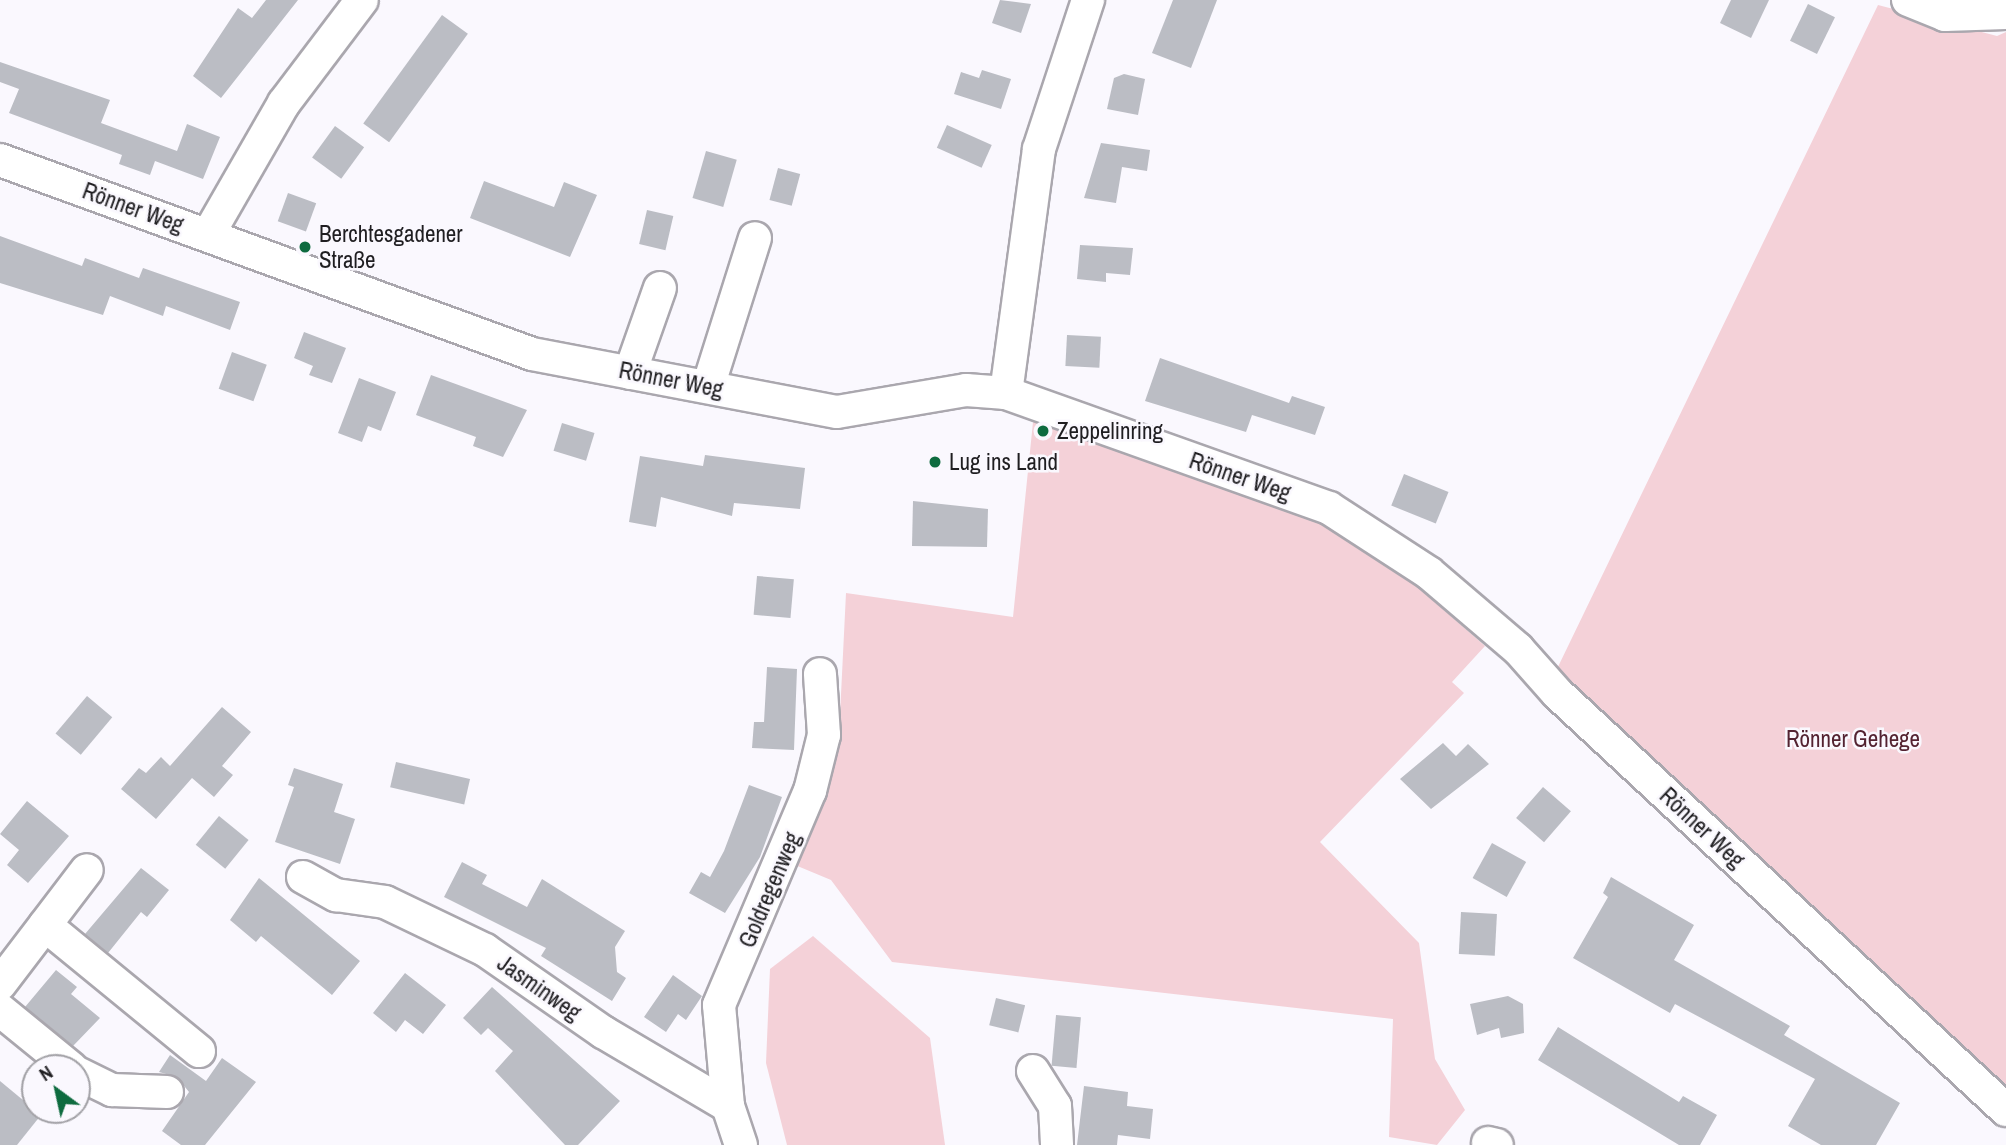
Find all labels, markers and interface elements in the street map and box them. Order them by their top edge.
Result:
street label: Rönner Weg [79,177,187,239]
place label: Berchtesgadener Straße [319,220,463,274]
marker: Berchtesgadener Straße [297,239,313,255]
street label: Rönner Weg [617,356,725,404]
place label: Zeppelinring [1057,417,1163,445]
marker: Zeppelinring [1035,423,1051,439]
street label: Rönner Weg [1186,447,1294,507]
place label: Lug ins Land [949,448,1058,476]
marker: Lug ins Land [927,454,943,470]
park label: Rönner Gehege [1786,725,1920,753]
street label: Rönner Weg [1654,782,1750,874]
street label: Goldregenweg [733,828,807,952]
street label: Jasminweg [492,949,586,1027]
north arrow [21,1054,91,1124]
text: N [34,1059,57,1087]

